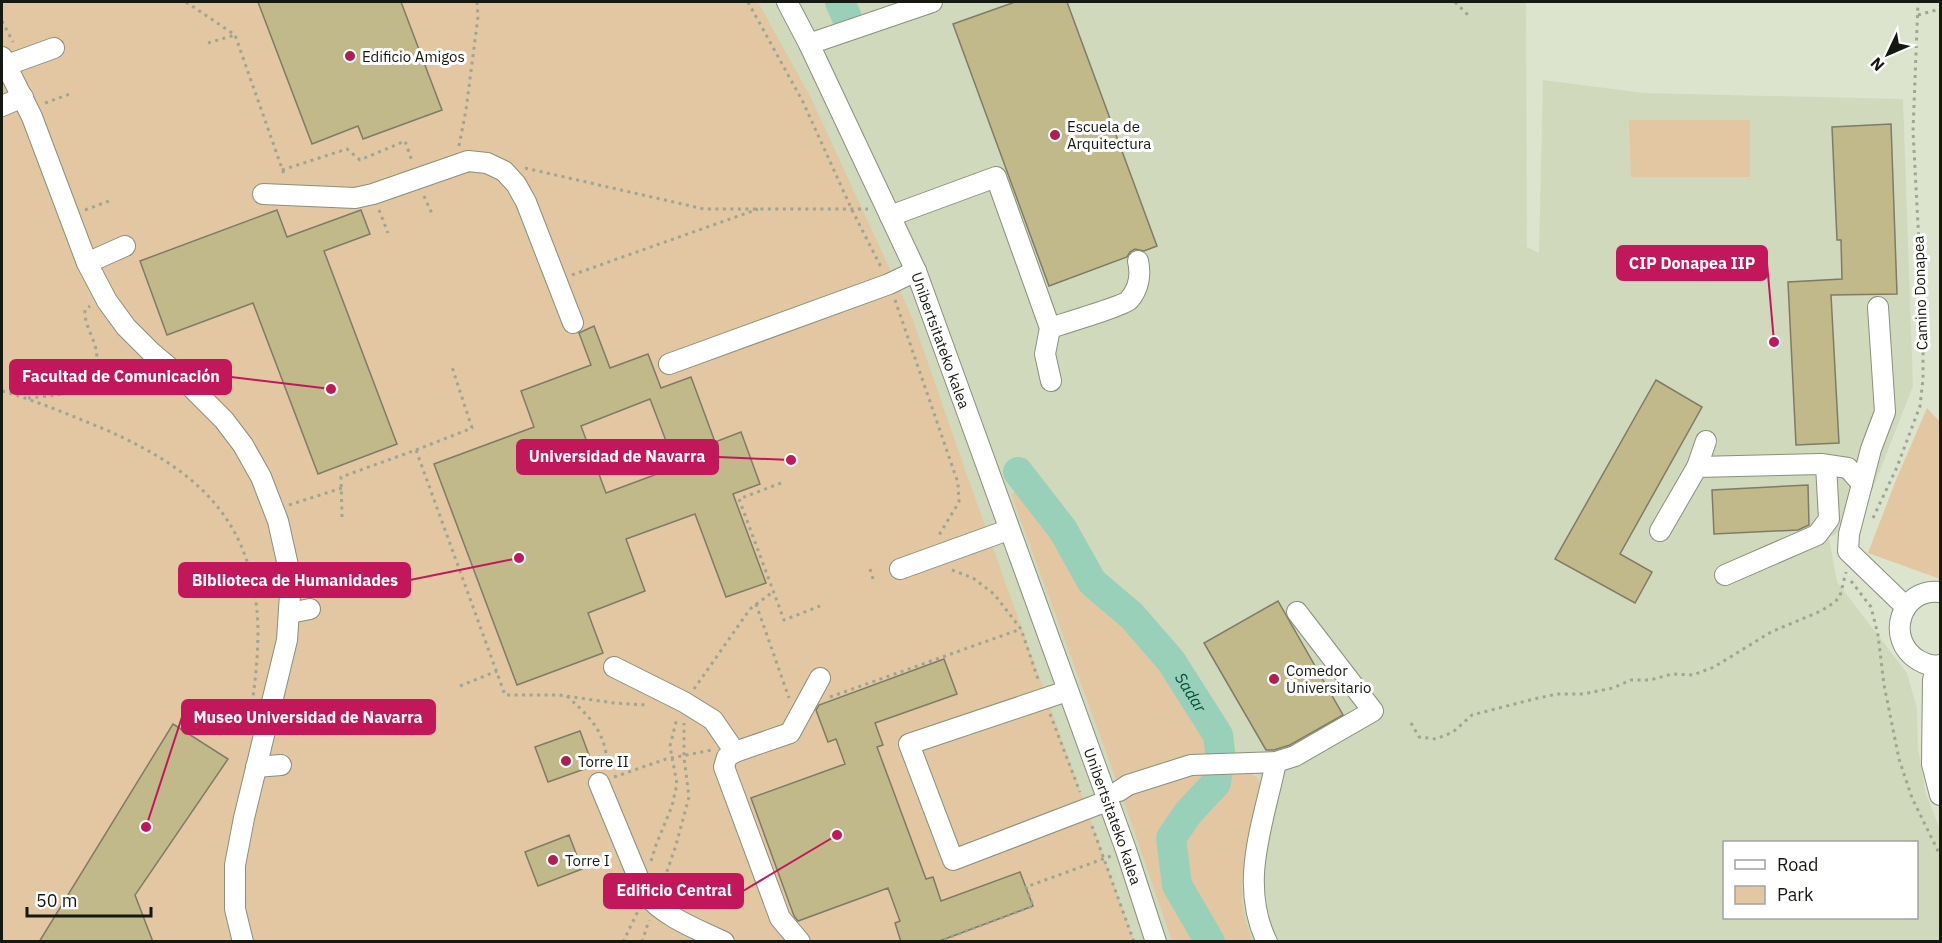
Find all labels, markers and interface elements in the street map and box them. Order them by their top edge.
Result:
north arrow [1858,24,1918,84]
place label: Edificio Amigos [362,47,465,66]
marker: Edificio Amigos [343,49,357,63]
text: N [1866,53,1888,76]
place label: Escuela de Arquitectura [1067,117,1151,153]
marker: Escuela de Arquitectura [1048,128,1062,142]
street label: Camino Donapea [1909,235,1931,351]
callout: CIP Donapea IIP [1617,246,1767,280]
text: CIP Donapea IIP [1629,253,1755,273]
street label: Unibertsitateko kalea [908,269,975,411]
callout: Facultad de Comunicación [10,360,231,394]
text: Facultad de Comunicación [22,366,220,386]
callout: Universidad de Navarra [517,440,718,474]
text: Universidad de Navarra [529,446,705,466]
callout: Biblioteca de Humanidades [179,563,410,597]
text: Biblioteca de Humanidades [192,570,398,590]
place label: Comedor Universitario [1286,661,1371,697]
water label: Sadar [1171,669,1211,717]
marker: Comedor Universitario [1267,672,1281,686]
callout: Museo Universidad de Navarra [182,700,435,734]
text: Museo Universidad de Navarra [193,707,423,727]
street label: Unibertsitateko kalea [1080,745,1146,887]
place label: Torre II [578,752,629,771]
marker: Torre II [559,754,573,768]
legend [1723,841,1918,919]
place label: Torre I [565,851,610,870]
marker: Torre I [546,853,560,867]
text: Road [1777,853,1818,876]
callout: Edificio Central [604,874,743,908]
scale bar [27,880,152,918]
text: Edificio Central [616,880,732,900]
text: Park [1777,883,1814,906]
text: 50 m [36,889,78,912]

